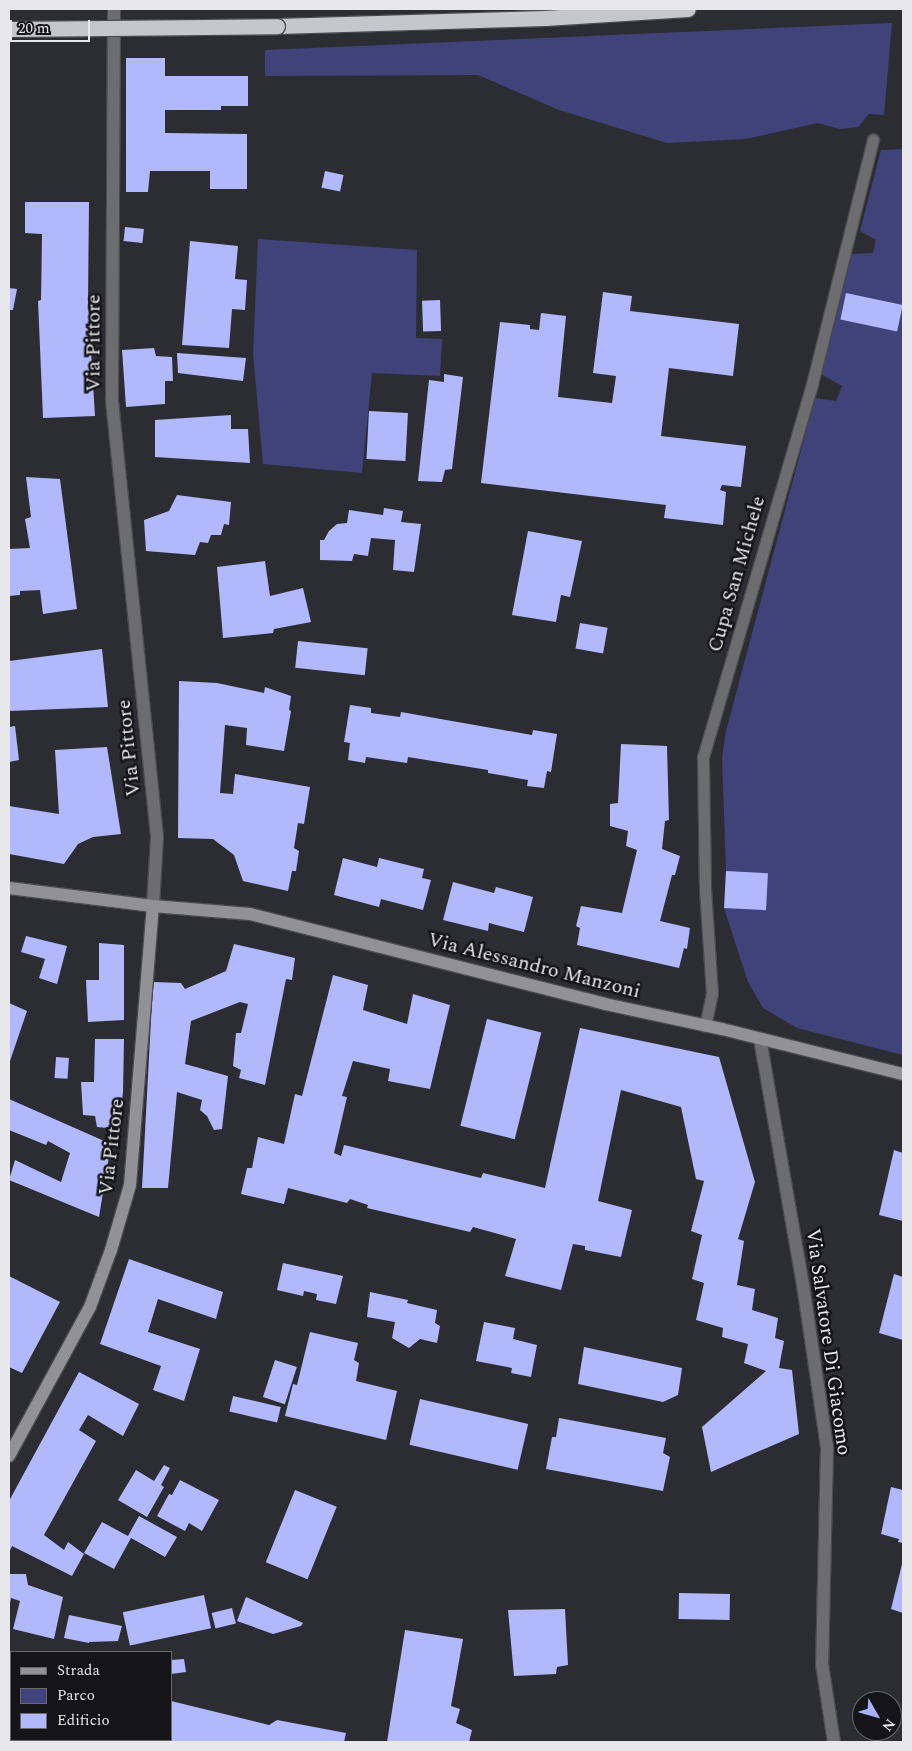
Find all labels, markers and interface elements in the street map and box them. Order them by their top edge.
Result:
scale bar [12,10,92,42]
text: 20 m [18,17,50,40]
street label: Via Pittore [82,294,106,392]
street label: Cupa San Michele [703,493,771,655]
street label: Via Pittore [112,698,146,798]
street label: Via Alessandro Manzoni [425,928,643,1004]
street label: Via Pittore [94,1097,130,1197]
street label: Via Salvatore Di Giacomo [800,1227,856,1457]
legend [10,1651,172,1741]
text: Strada [57,1659,100,1682]
text: Parco [57,1684,95,1707]
north arrow [852,1691,902,1741]
text: Edificio [57,1709,110,1732]
text: N [877,1714,900,1736]

